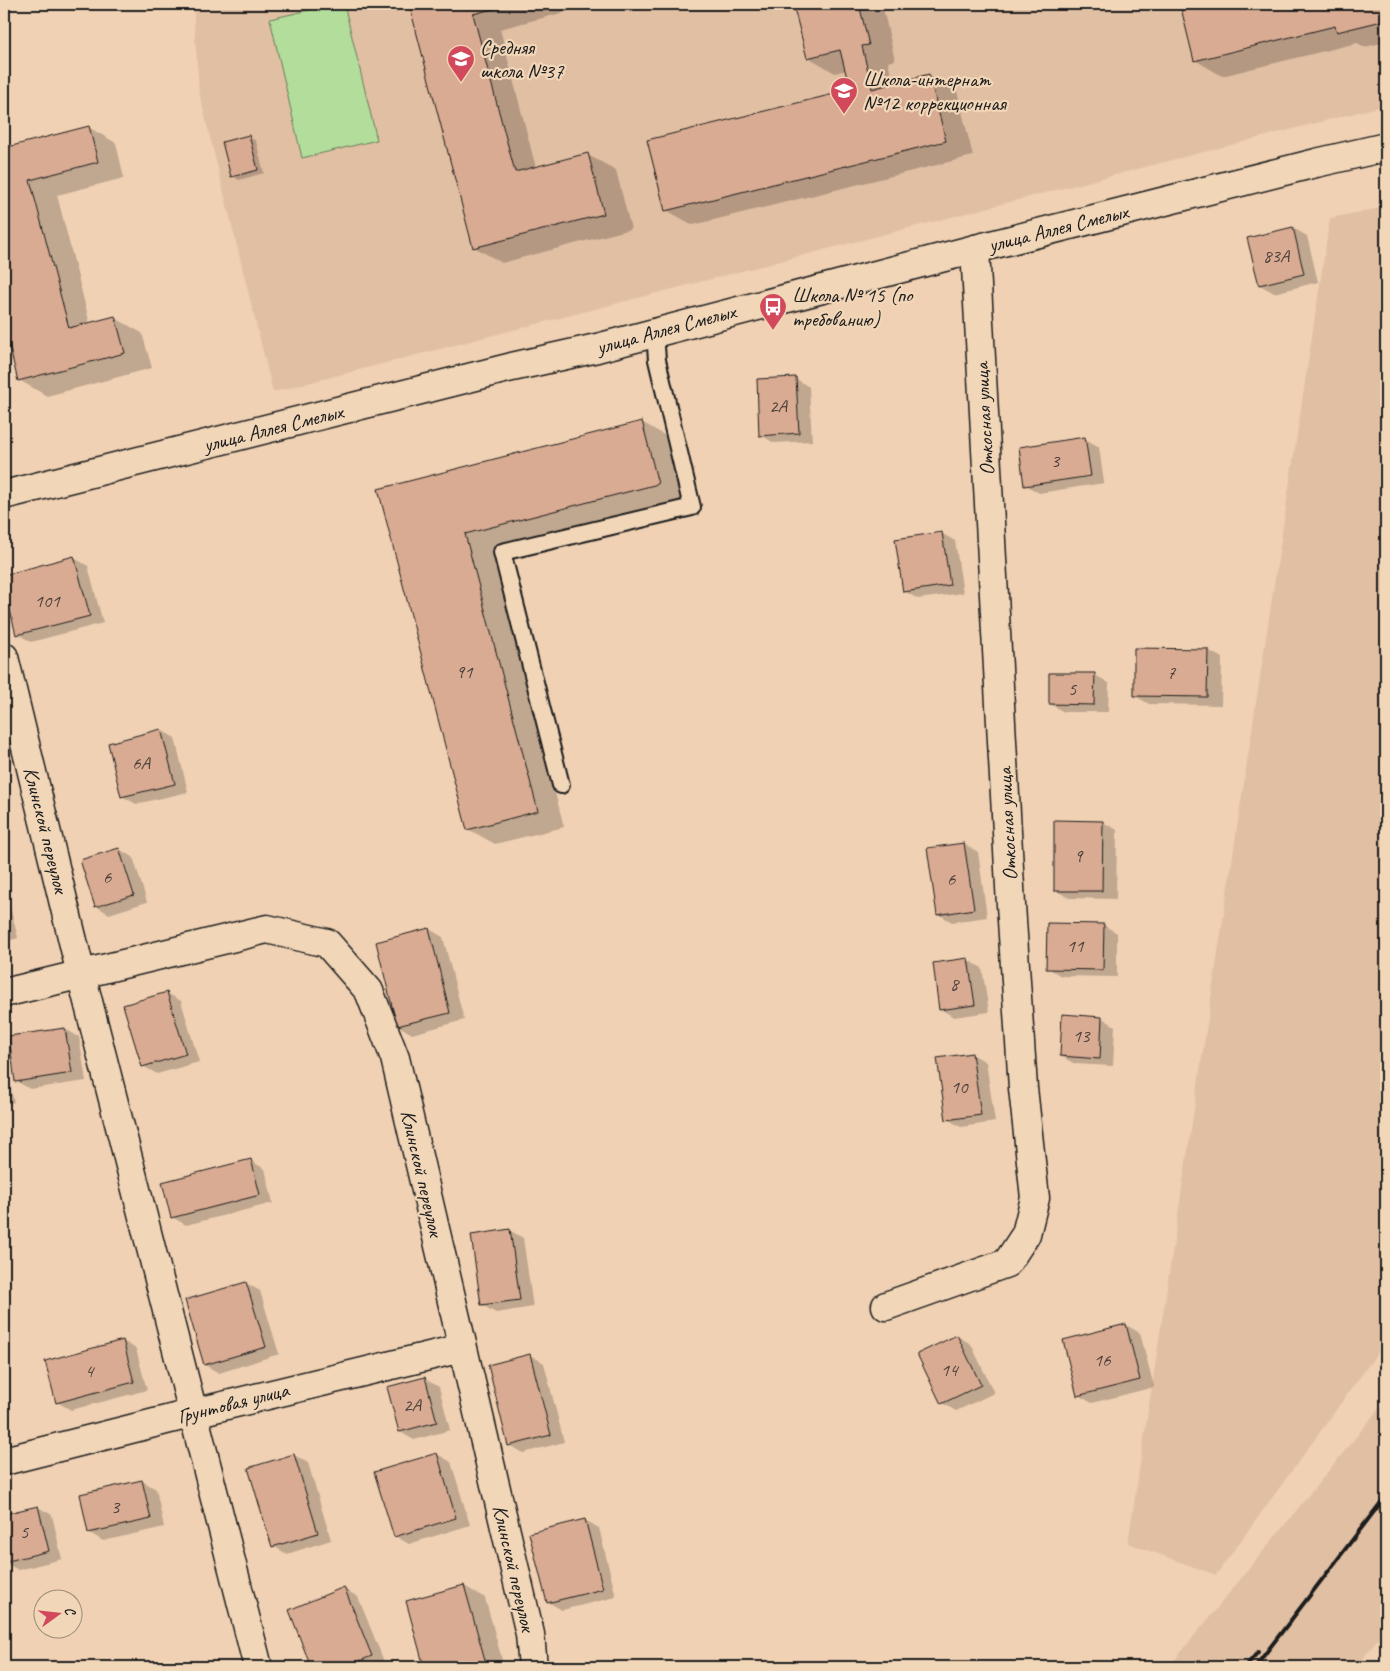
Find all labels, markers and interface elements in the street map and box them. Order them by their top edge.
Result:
place label: Средняя школа №37 [480,34,565,84]
school or university icon: Средняя школа №37 [446,44,476,83]
place label: Школа-интернат №12 коррекционная [863,66,1008,116]
school or university icon: Школа-интернат №12 коррекционная [829,76,859,115]
street label: улица Аллея Смелых [984,198,1132,258]
house number: 83А [1263,244,1291,268]
place label: Школа № 15 (по требованию) [792,282,914,332]
bus stop icon: Школа № 15 (по требованию) [758,292,788,331]
street label: улица Аллея Смелых [592,297,740,361]
street label: Откосная улица [968,359,1000,476]
house number: 2А [769,394,789,418]
street label: улица Аллея Смелых [199,398,347,458]
house number: 3 [1051,449,1061,473]
house number: 101 [34,589,61,613]
house number: 91 [455,660,474,684]
house number: 7 [1167,661,1177,685]
house number: 5 [1068,677,1078,701]
house number: 6А [132,751,152,775]
street label: Клинской переулок [18,764,75,898]
street label: Откосная улица [991,764,1023,881]
house number: 9 [1074,844,1084,868]
house number: 6 [103,865,113,889]
house number: 6 [947,867,957,891]
house number: 11 [1066,934,1085,958]
house number: 8 [950,972,961,996]
house number: 13 [1072,1024,1091,1048]
house number: 10 [950,1075,969,1099]
street label: Клинской переулок [395,1107,450,1241]
house number: 16 [1093,1348,1112,1372]
house number: 14 [940,1358,960,1382]
house number: 4 [85,1359,96,1383]
street label: Грунтовая улица [175,1376,293,1429]
house number: 2А [403,1393,423,1417]
house number: 3 [111,1495,121,1519]
street label: Клинской переулок [487,1502,542,1636]
house number: 5 [20,1520,30,1544]
north arrow [32,1588,82,1638]
text: С [61,1605,80,1618]

